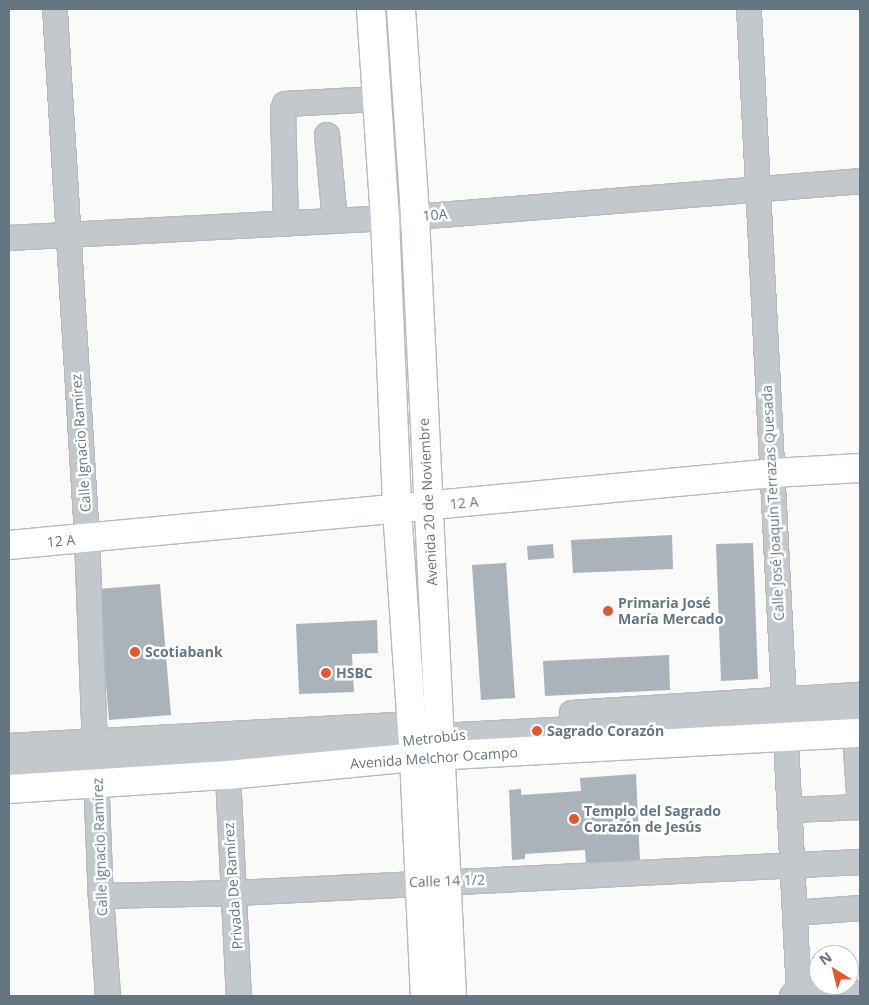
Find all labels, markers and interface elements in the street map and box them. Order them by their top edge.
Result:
street label: 10A [422,206,448,224]
street label: Calle Ignacio Ramírez [68,373,94,513]
street label: Calle José Joaquín Terrazas Quesada [758,385,788,621]
street label: Avenida 20 de Noviembre [415,418,441,586]
street label: 12 A [449,493,479,513]
street label: 12 A [46,531,76,551]
place label: Primaria José María Mercado [618,595,723,628]
marker: Primaria José María Mercado [602,605,614,617]
place label: Scotiabank [145,644,223,660]
marker: Scotiabank [129,646,141,658]
place label: HSBC [336,665,373,681]
marker: HSBC [320,667,332,679]
place label: Sagrado Corazón [547,723,664,739]
marker: Sagrado Corazón [531,725,543,737]
street label: Metrobús [402,726,466,750]
street label: Avenida Melchor Ocampo [350,744,518,772]
street label: Calle Ignacio Ramírez [89,778,111,916]
place label: Templo del Sagrado Corazón de Jesús [584,803,721,836]
marker: Templo del Sagrado Corazón de Jesús [568,813,580,825]
street label: Privada De Ramírez [220,822,246,950]
street label: Calle 14 1/2 [409,871,485,891]
north arrow [809,945,859,995]
text: N [815,947,836,969]

